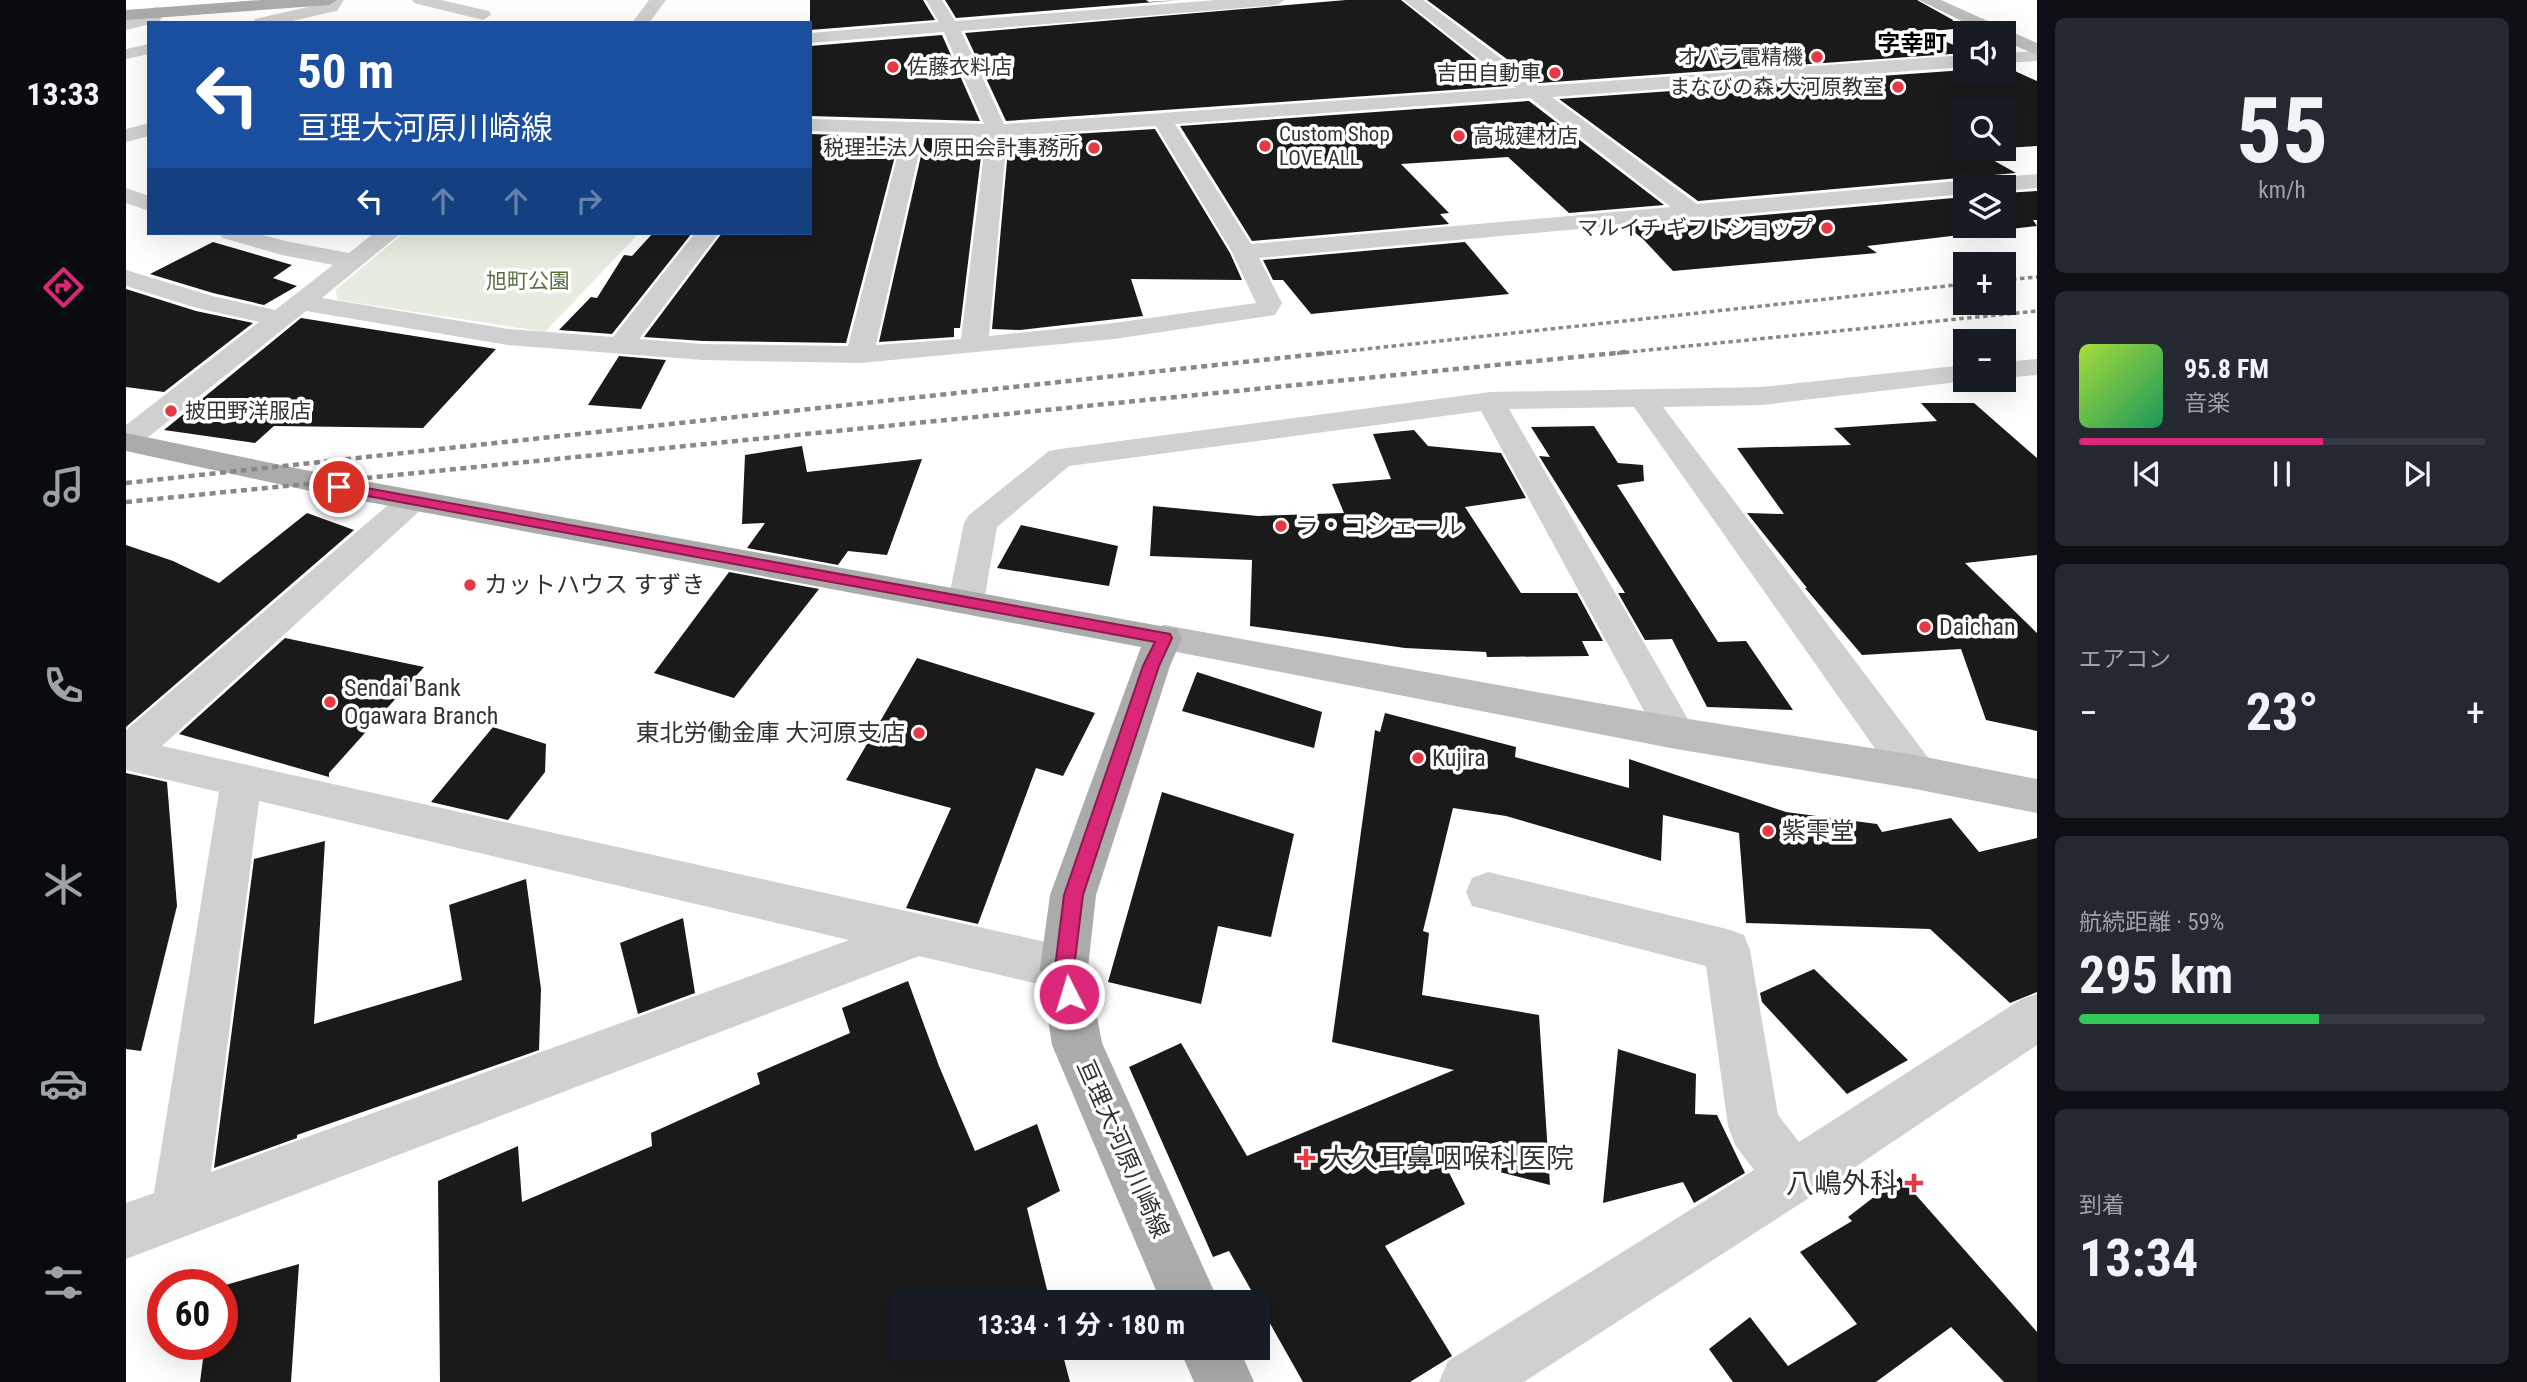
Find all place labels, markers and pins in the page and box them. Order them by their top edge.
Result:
place label: オバラ電精機 [1677,45,1803,69]
marker: オバラ電精機 [1809,49,1825,65]
place label: 佐藤衣料店 [907,55,1012,79]
marker: 佐藤衣料店 [885,59,901,75]
place label: 吉田自動車 [1436,61,1541,85]
marker: 吉田自動車 [1547,65,1563,81]
place label: まなびの森 大河原教室 [1669,75,1884,99]
marker: まなびの森 大河原教室 [1890,79,1906,95]
place label: Custom Shop LOVE ALL [1279,122,1390,170]
place label: 高城建材店 [1473,124,1578,148]
marker: 高城建材店 [1451,128,1467,144]
place label: 税理士法人 原田会計事務所 [823,136,1080,160]
marker: Custom Shop LOVE ALL [1257,138,1273,154]
marker: 税理士法人 原田会計事務所 [1086,140,1102,156]
place label: マルイチ ギフトショップ [1577,216,1813,240]
marker: マルイチ ギフトショップ [1819,220,1835,236]
place label: 披田野洋服店 [185,399,311,423]
marker: 披田野洋服店 [163,403,179,419]
pin [309,457,369,517]
place label: ラ・コシェール [1295,512,1463,540]
marker: ラ・コシェール [1273,518,1289,534]
place label: カットハウス すずき [484,571,706,599]
marker: カットハウス すずき [462,577,478,593]
place label: Daichan [1939,613,2016,641]
marker: Daichan [1917,619,1933,635]
place label: Sendai Bank Ogawara Branch [344,674,498,730]
marker: Sendai Bank Ogawara Branch [322,694,338,710]
place label: 東北労働金庫 大河原支店 [635,719,905,747]
marker: 東北労働金庫 大河原支店 [911,725,927,741]
place label: Kujira [1432,744,1486,772]
marker: Kujira [1410,750,1426,766]
place label: 紫雫堂 [1782,817,1854,845]
marker: 紫雫堂 [1760,823,1776,839]
place label: 大久耳鼻咽喉科医院 [1322,1142,1574,1175]
marker: 大久耳鼻咽喉科医院 [1296,1148,1316,1168]
place label: 八嶋外科 [1786,1167,1898,1200]
marker: 八嶋外科 [1904,1173,1924,1193]

